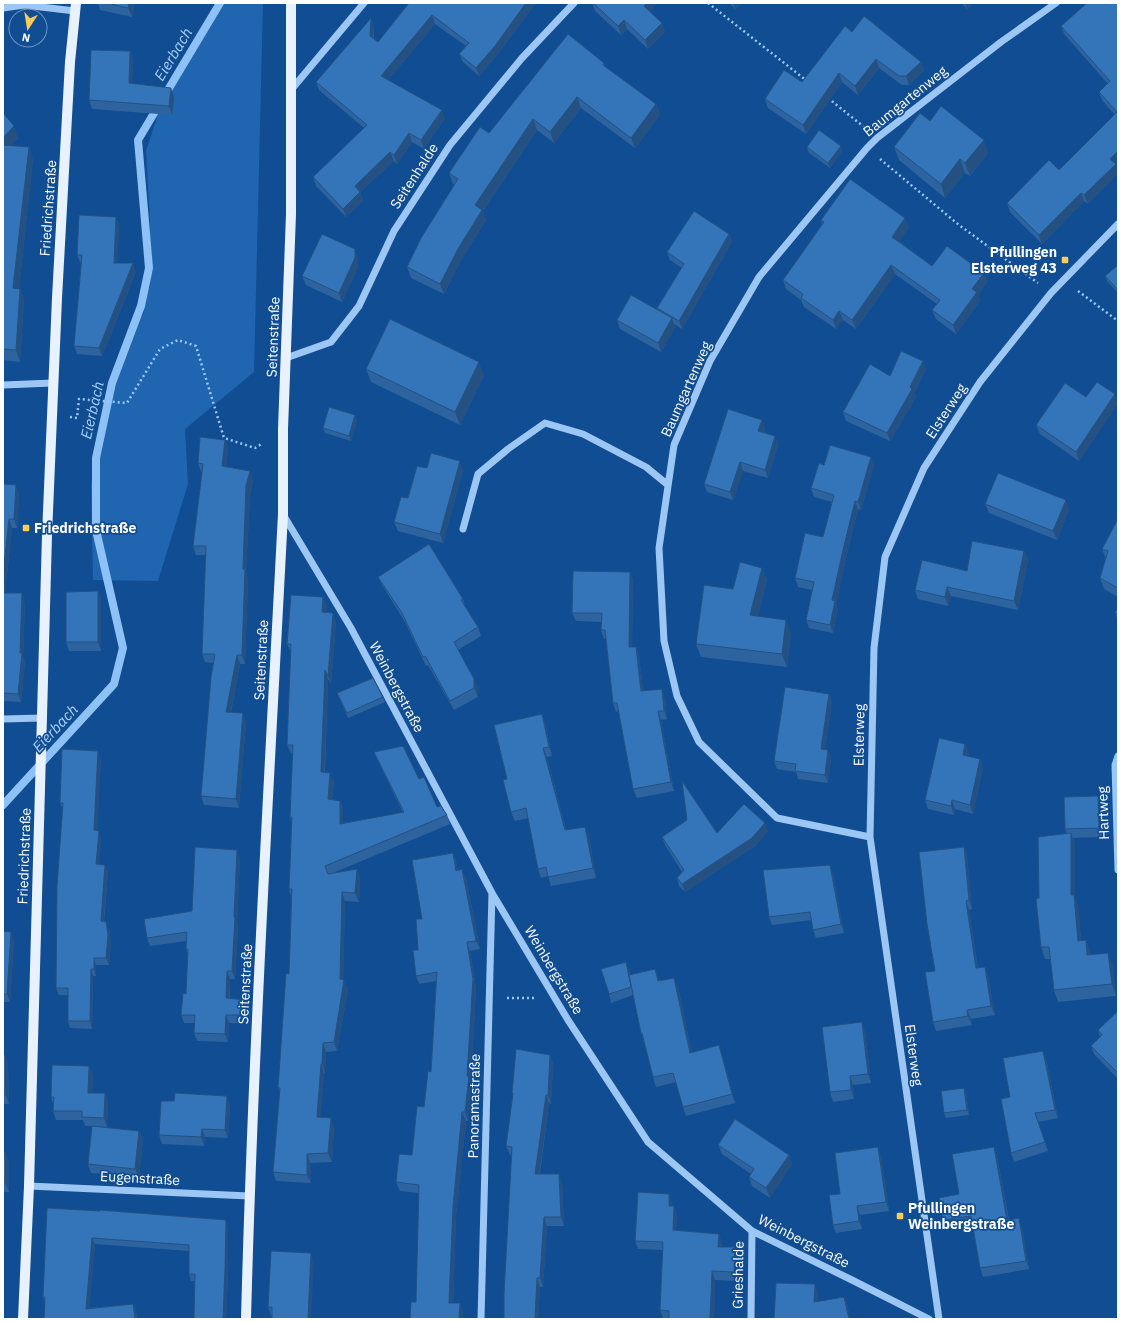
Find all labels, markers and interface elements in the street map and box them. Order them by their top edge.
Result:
north arrow [8,8,48,48]
water label: Eierbach [150,24,196,84]
text: N [21,30,31,45]
street label: Baumgartenweg [859,61,951,140]
street label: Seitenhalde [386,139,442,212]
street label: Friedrichstraße [36,159,60,257]
place label: Pfullingen Elsterweg 43 [971,243,1057,277]
marker: Pfullingen Elsterweg 43 [1060,255,1070,265]
street label: Seitenstraße [263,296,283,378]
street label: Baumgartenweg [657,338,715,440]
water label: Eierbach [76,379,108,441]
street label: Elsterweg [922,380,971,442]
place label: Friedrichstraße [34,519,137,537]
marker: Friedrichstraße [21,523,31,533]
street label: Seitenstraße [250,619,272,701]
street label: Weinbergstraße [366,639,429,736]
water label: Eierbach [28,700,82,756]
street label: Elsterweg [849,703,869,766]
street label: Hartweg [1093,785,1113,840]
street label: Friedrichstraße [13,807,35,905]
street label: Weinbergstraße [520,922,588,1018]
street label: Seitenstraße [234,943,256,1025]
street label: Elsterweg [901,1023,927,1088]
street label: Panoramastraße [464,1053,484,1159]
street label: Eugenstraße [100,1167,181,1189]
place label: Pfullingen Weinbergstraße [908,1199,1015,1233]
street label: Weinbergstraße [755,1210,853,1272]
marker: Pfullingen Weinbergstraße [895,1211,905,1221]
street label: Grieshalde [728,1241,748,1309]

